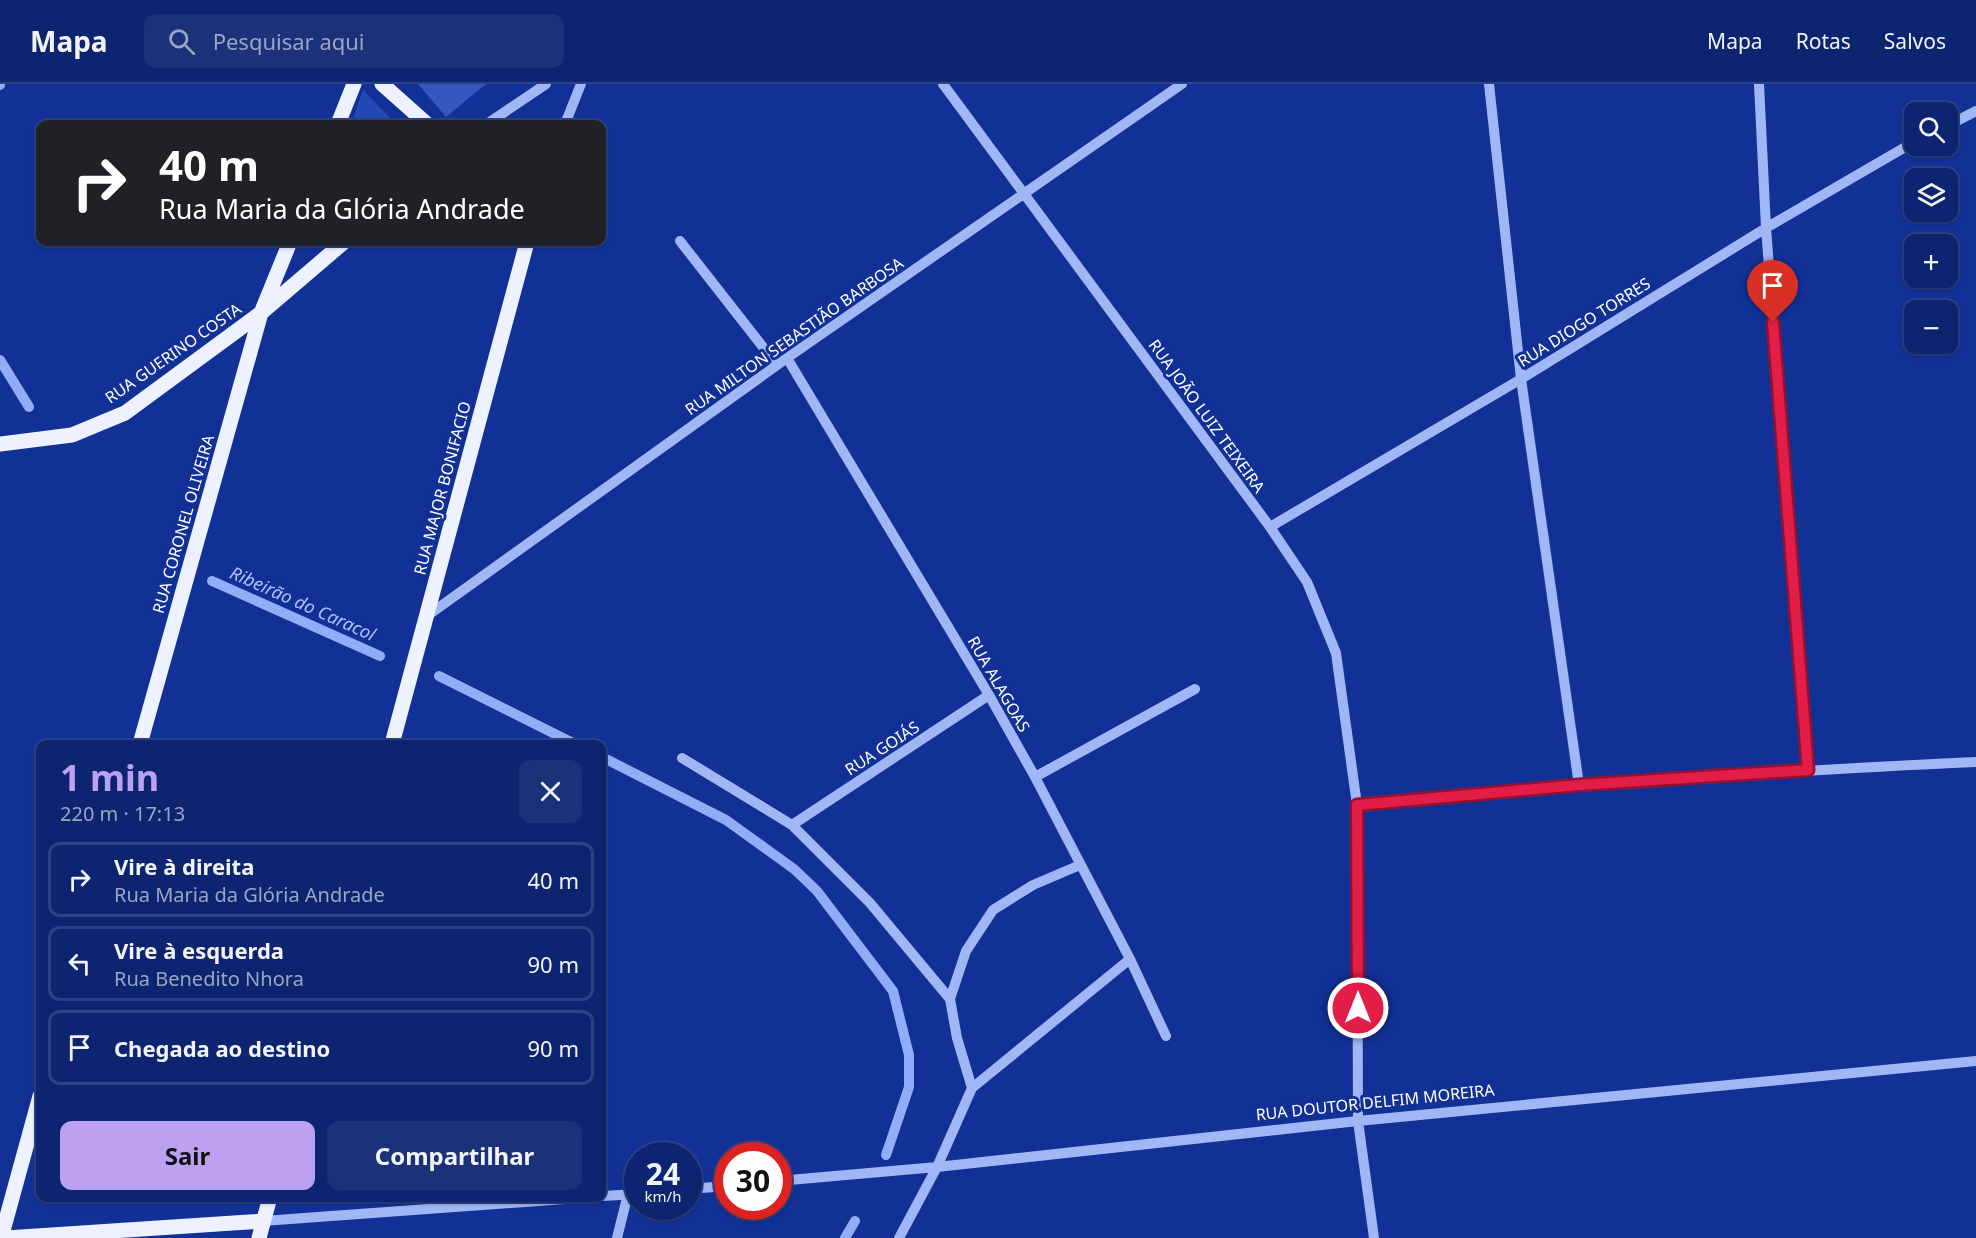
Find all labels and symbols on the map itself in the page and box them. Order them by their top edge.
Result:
street label: RUA MILTON SEBASTIÃO BARBOSA [680,251,908,420]
pin [1747,260,1798,322]
street label: RUA DIOGO TORRES [1514,272,1655,372]
street label: RUA GUERINO COSTA [101,297,246,408]
street label: RUA JOÃO LUIZ TEIXEIRA [1144,335,1271,498]
street label: RUA MAJOR BONIFACIO [408,399,476,577]
street label: RUA CORONEL OLIVEIRA [147,431,219,616]
water label: Ribeirão do Caracol [226,560,380,646]
street label: RUA ALAGOAS [963,632,1035,736]
street label: RUA GOIÁS [841,716,924,780]
position arrow [1326,976,1390,1040]
street label: RUA DOUTOR DELFIM MOREIRA [1255,1078,1496,1125]
speed limit sign: 30 [714,1142,792,1220]

